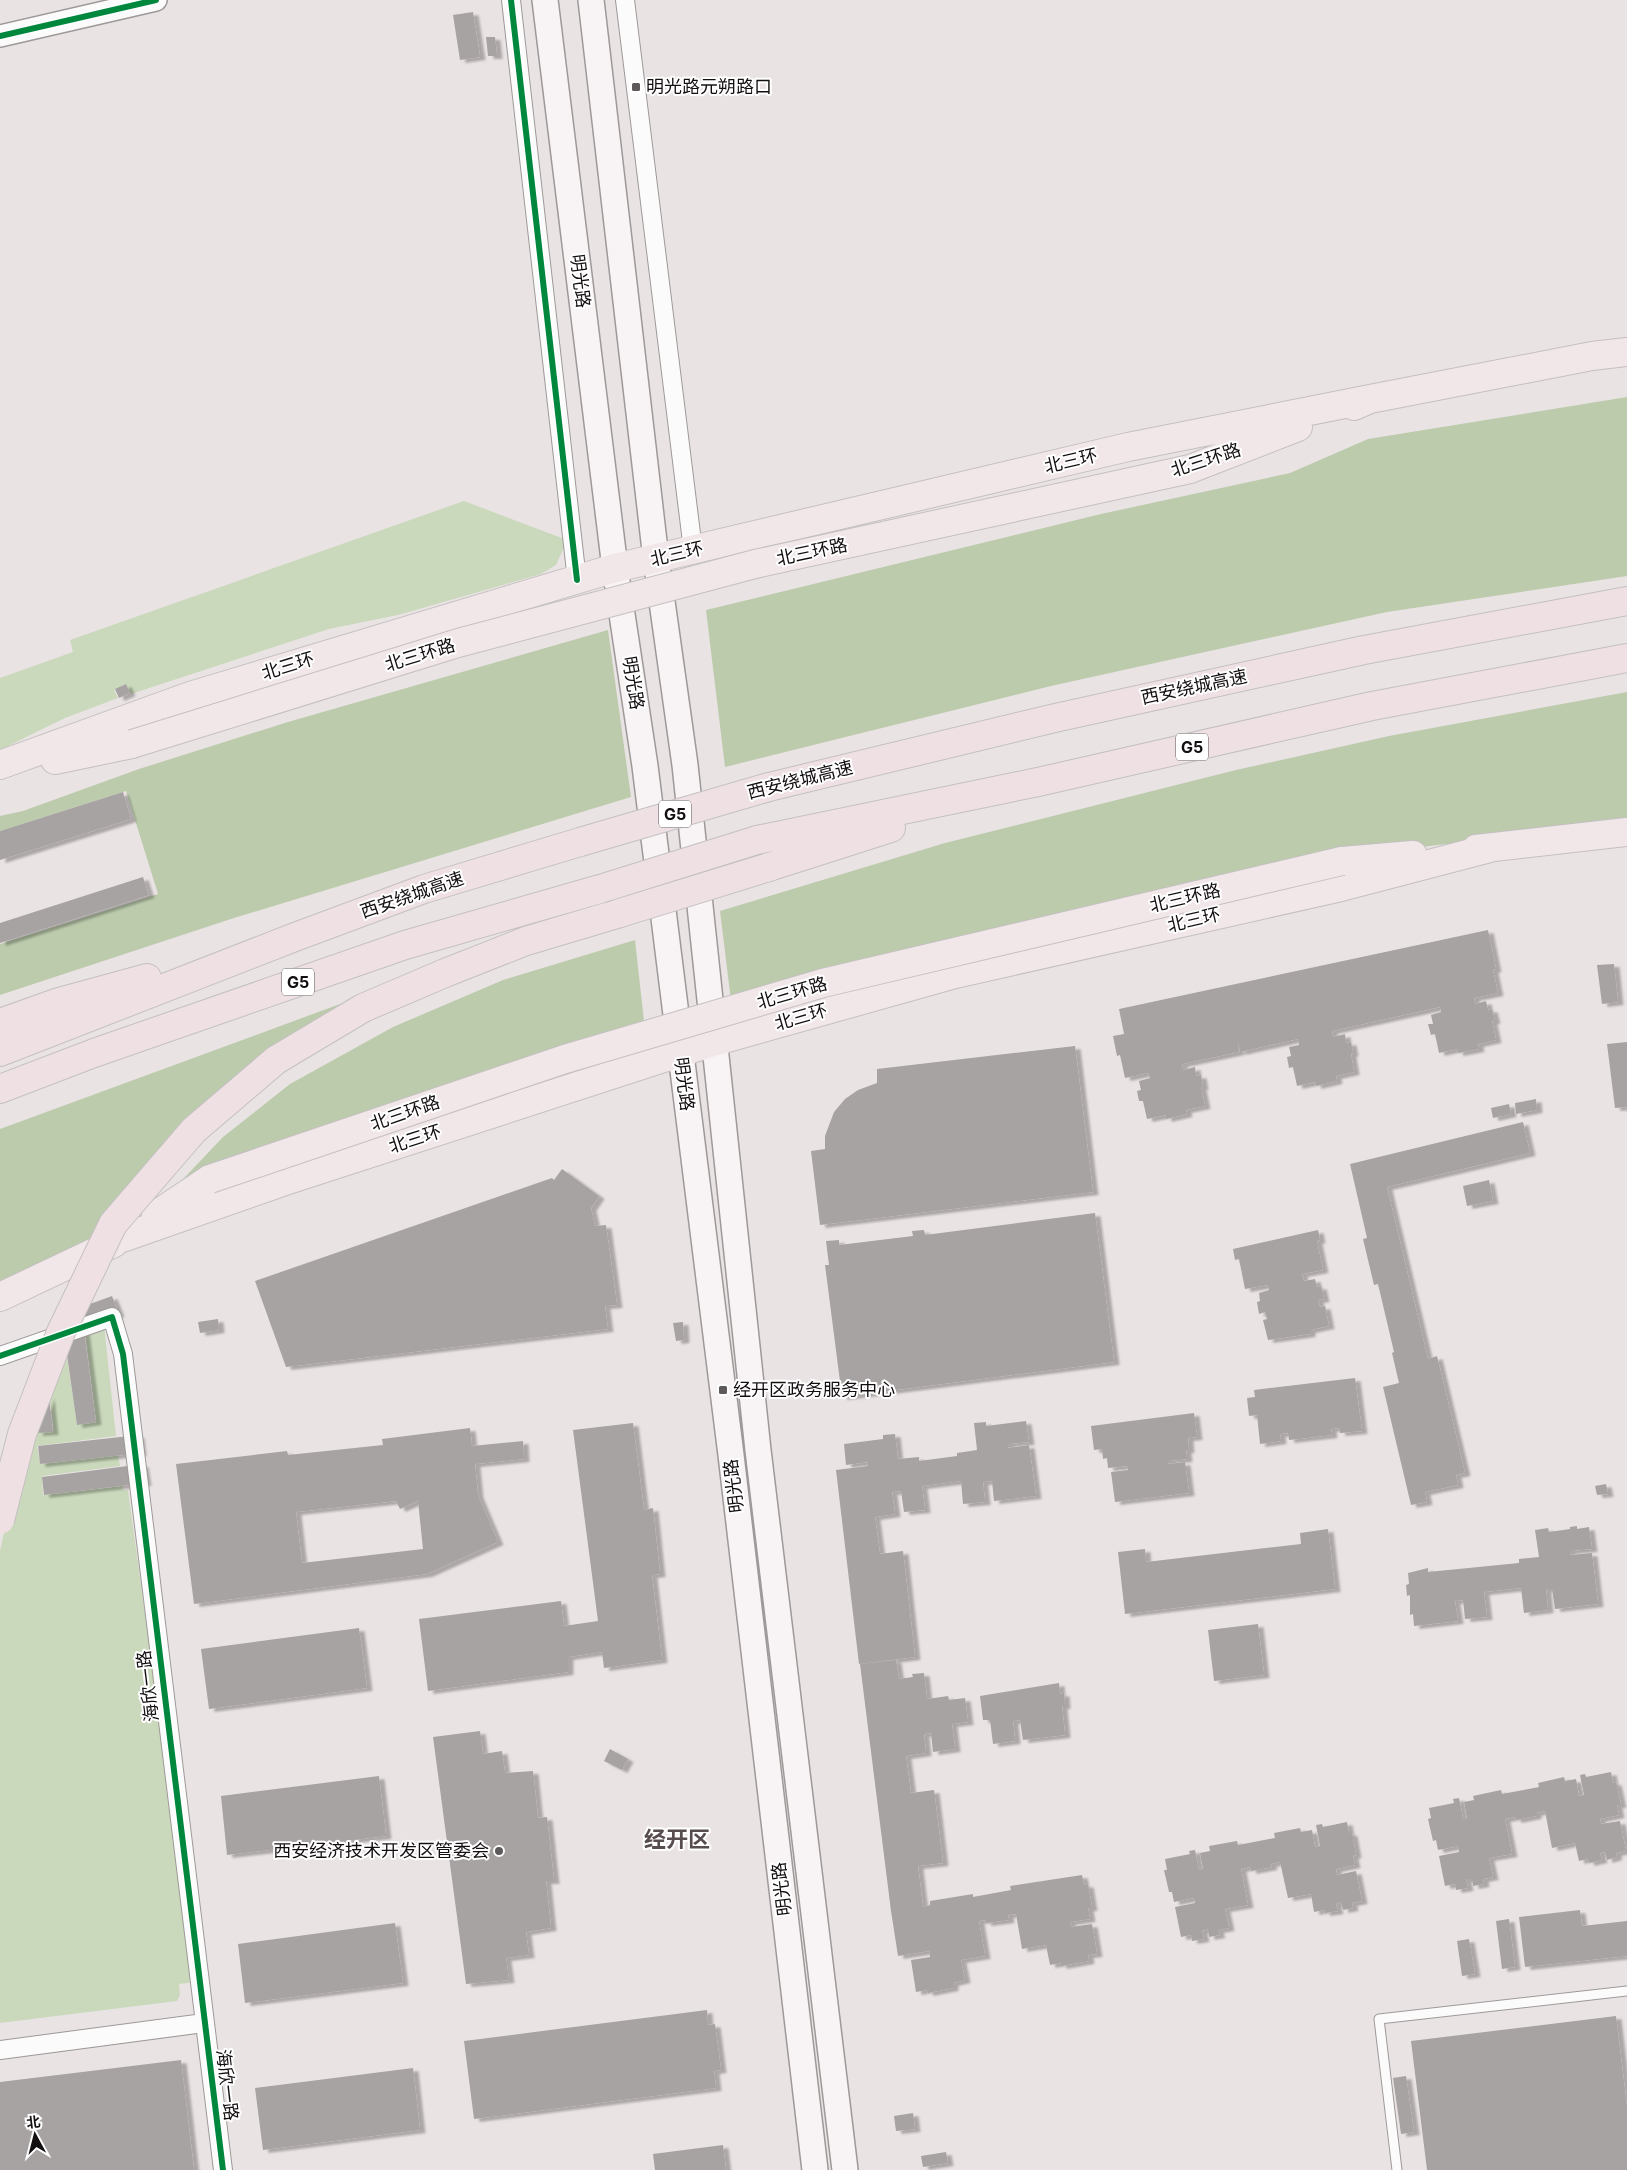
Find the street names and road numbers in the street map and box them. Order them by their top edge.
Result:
street label: 明光路 [567,253,594,309]
street label: 北三环路 [1168,438,1243,481]
street label: 北三环 [1042,444,1100,477]
street label: 北三环路 [774,534,849,569]
street label: 北三环 [648,537,706,570]
street label: 北三环路 [382,634,457,675]
street label: 北三环 [259,648,317,683]
street label: 明光路 [619,655,648,711]
street label: 西安绕城高速 [1139,665,1249,708]
road number: G5 [1176,734,1208,760]
street label: 西安绕城高速 [745,756,855,803]
road number: G5 [659,801,691,828]
street label: 西安绕城高速 [357,867,466,922]
street label: 北三环路 [1147,879,1222,916]
street label: 北三环 [1165,903,1223,936]
road number: G5 [282,969,314,996]
street label: 北三环路 [754,973,829,1013]
street label: 北三环 [772,999,830,1034]
street label: 明光路 [671,1056,698,1112]
street label: 北三环路 [367,1091,442,1134]
street label: 北三环 [386,1120,444,1157]
street label: 明光路 [720,1458,747,1514]
street label: 海欣一路 [133,1649,162,1723]
street label: 明光路 [768,1861,795,1917]
street label: 海欣一路 [213,2048,242,2122]

